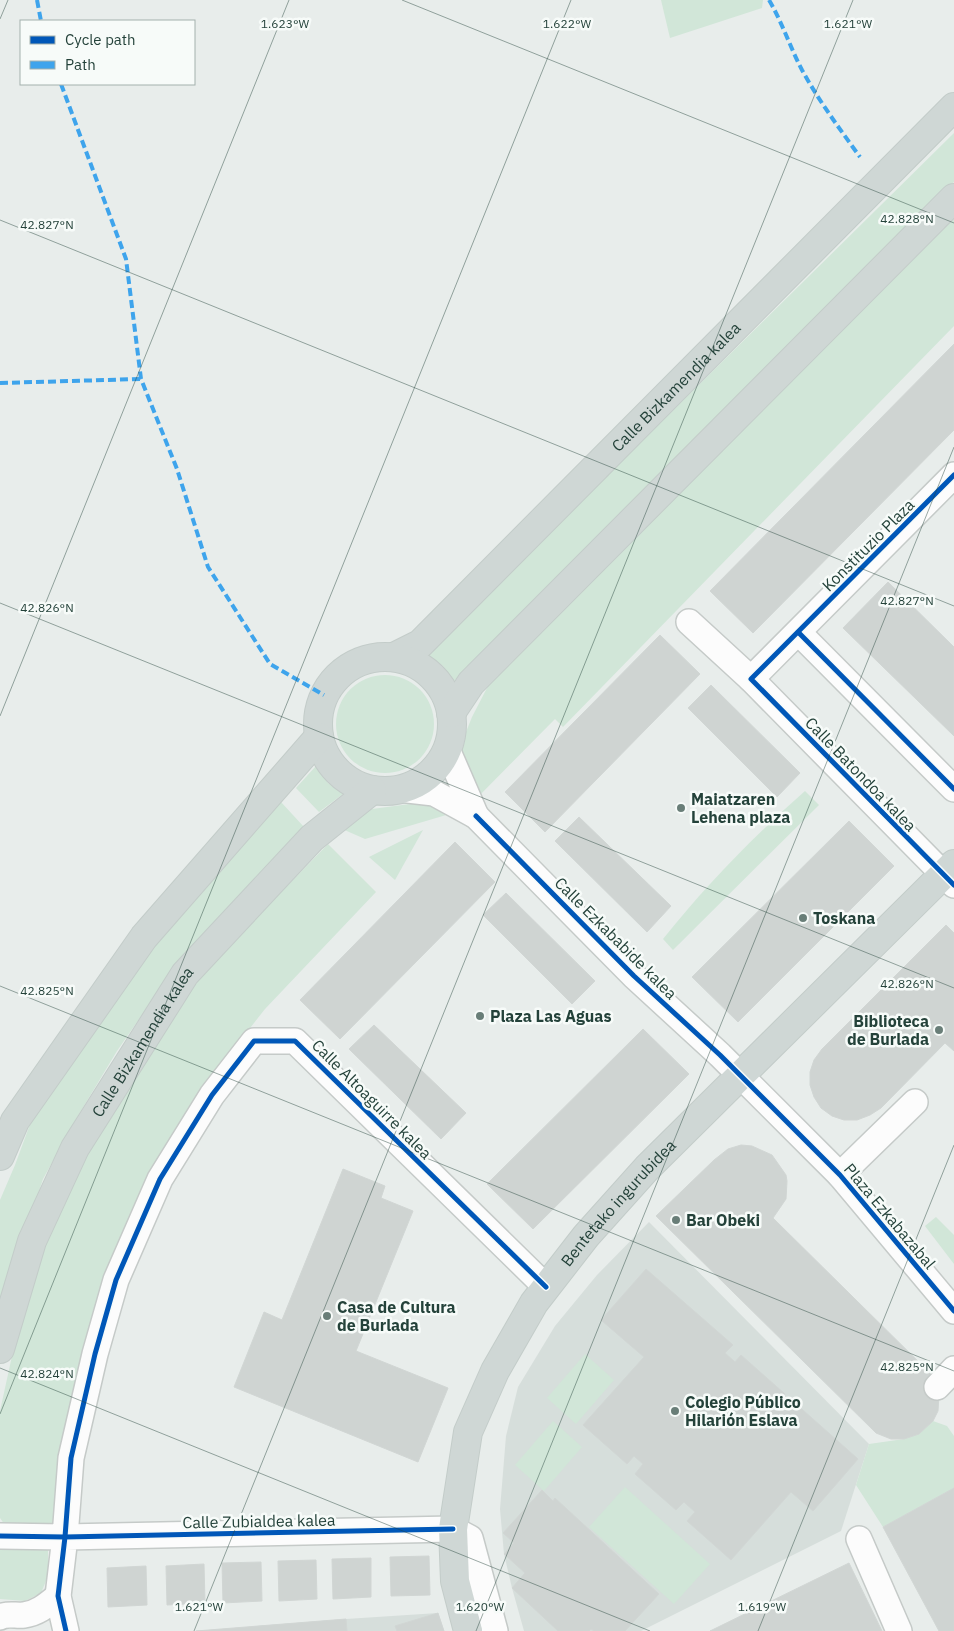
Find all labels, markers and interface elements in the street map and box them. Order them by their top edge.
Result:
text: 1.623°W [261,16,309,31]
text: 1.622°W [543,16,591,31]
text: 1.621°W [824,16,872,31]
legend [20,20,195,85]
text: Cycle path [65,30,136,49]
text: Path [65,55,96,74]
text: 42.828°N [880,211,934,226]
text: 42.827°N [20,217,74,232]
street label: Calle Bizkamendia kalea [607,317,745,456]
street label: Konstituzio Plaza [818,494,919,595]
text: 42.827°N [880,593,934,608]
text: 42.826°N [20,600,74,615]
street label: Calle Batondoa kalea [801,713,921,836]
place label: Maiatzaren Lehena plaza [691,789,790,827]
marker: Maiatzaren Lehena plaza [675,802,687,814]
street label: Calle Ezkababide kalea [551,873,682,1004]
place label: Toskana [813,908,875,928]
marker: Toskana [797,912,809,924]
street label: Calle Bizkamendia kalea [87,961,198,1121]
text: 42.826°N [880,976,934,991]
text: 42.825°N [20,983,74,998]
place label: Plaza Las Aguas [490,1006,612,1026]
marker: Plaza Las Aguas [474,1010,486,1022]
place label: Biblioteca de Burlada [847,1011,929,1049]
marker: Biblioteca de Burlada [933,1024,945,1036]
street label: Calle Altoaguirre kalea [308,1035,436,1163]
street label: Bentetako ingurubidea [556,1135,680,1270]
street label: Plaza Ezkabazabal [840,1159,940,1273]
place label: Bar Obeki [686,1210,760,1230]
marker: Bar Obeki [670,1214,682,1226]
place label: Casa de Cultura de Burlada [337,1297,456,1335]
marker: Casa de Cultura de Burlada [321,1310,333,1322]
text: 42.825°N [880,1359,934,1374]
text: 42.824°N [20,1366,74,1381]
place label: Colegio Público Hilarión Eslava [685,1392,801,1430]
marker: Colegio Público Hilarión Eslava [669,1405,681,1417]
street label: Calle Zubialdea kalea [182,1510,336,1532]
text: 1.621°W [175,1599,223,1614]
text: 1.620°W [456,1599,504,1614]
text: 1.619°W [738,1599,786,1614]

